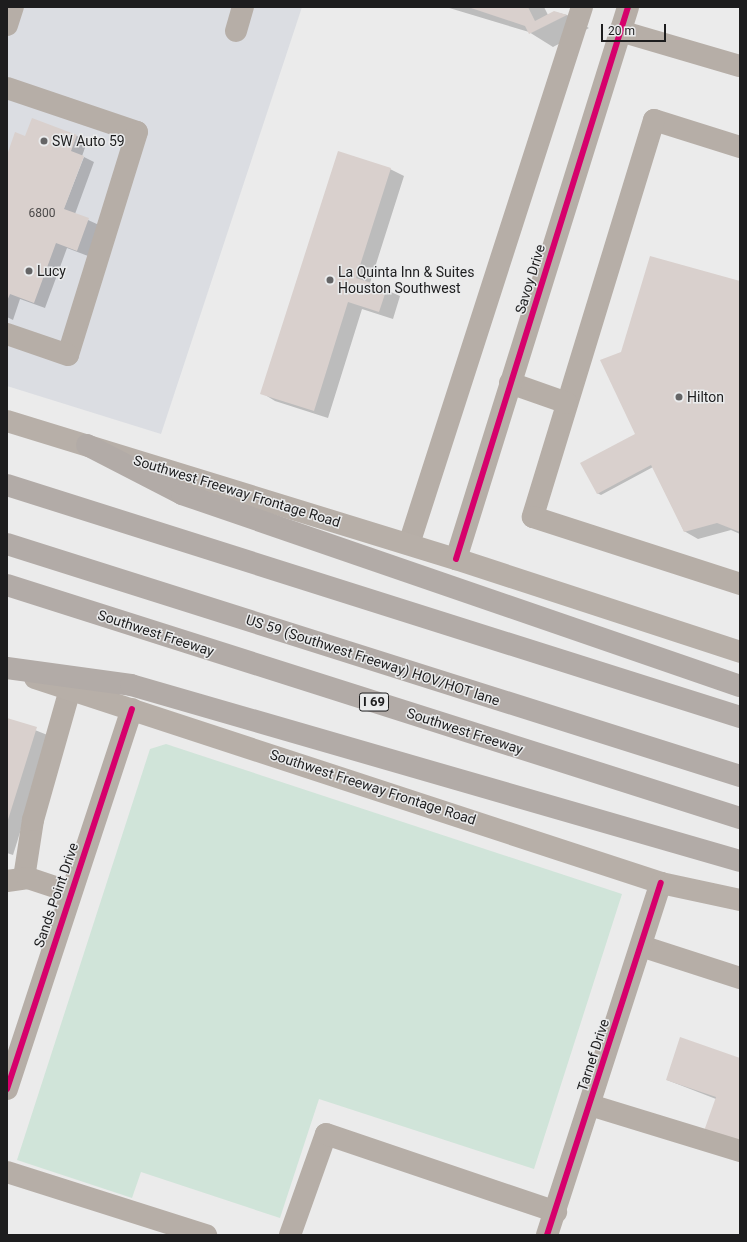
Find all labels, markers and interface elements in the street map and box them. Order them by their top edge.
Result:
scale bar [603,16,668,42]
text: 20 m [608,24,635,38]
place label: SW Auto 59 [52,133,125,149]
marker: SW Auto 59 [39,136,49,146]
house number: 6800 [29,207,55,221]
street label: Savoy Drive [511,242,549,316]
place label: Lucy [37,263,66,279]
place label: La Quinta Inn & Suites Houston Southwest [338,264,474,296]
marker: Lucy [24,266,34,276]
marker: La Quinta Inn & Suites Houston Southwest [325,275,335,285]
place label: Hilton [687,389,724,405]
marker: Hilton [674,392,684,402]
street label: Southwest Freeway Frontage Road [131,451,343,531]
street label: Southwest Freeway [96,606,216,660]
street label: US 59 (Southwest Freeway) HOV/HOT lane [244,611,502,709]
road number: I 69 [359,691,389,713]
street label: Southwest Freeway [405,704,525,758]
street label: Southwest Freeway Frontage Road [268,746,478,828]
street label: Sands Point Drive [30,840,82,950]
street label: Tarnef Drive [573,1017,613,1093]

